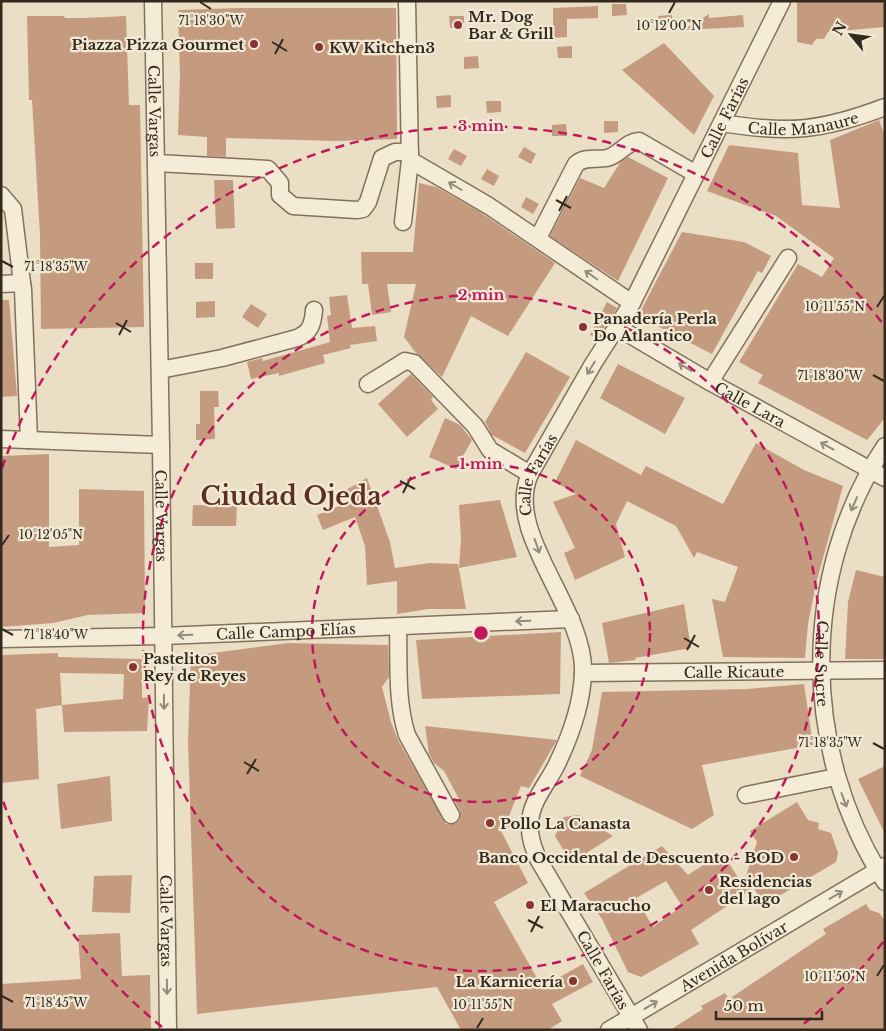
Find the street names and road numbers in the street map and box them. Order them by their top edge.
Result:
street label: Calle Vargas [145,65,165,158]
street label: Calle Farías [696,74,752,161]
street label: Calle Manaure [747,107,861,139]
street label: Calle Lara [712,377,790,431]
street label: Calle Farías [515,430,561,517]
street label: Calle Vargas [152,470,172,562]
street label: Calle Campo Elías [216,618,356,643]
street label: Calle Sucre [812,620,833,708]
street label: Calle Ricaute [684,662,784,681]
street label: Calle Vargas [157,875,177,967]
street label: Avenida Bolívar [676,916,792,996]
street label: Calle Farías [573,927,633,1013]

